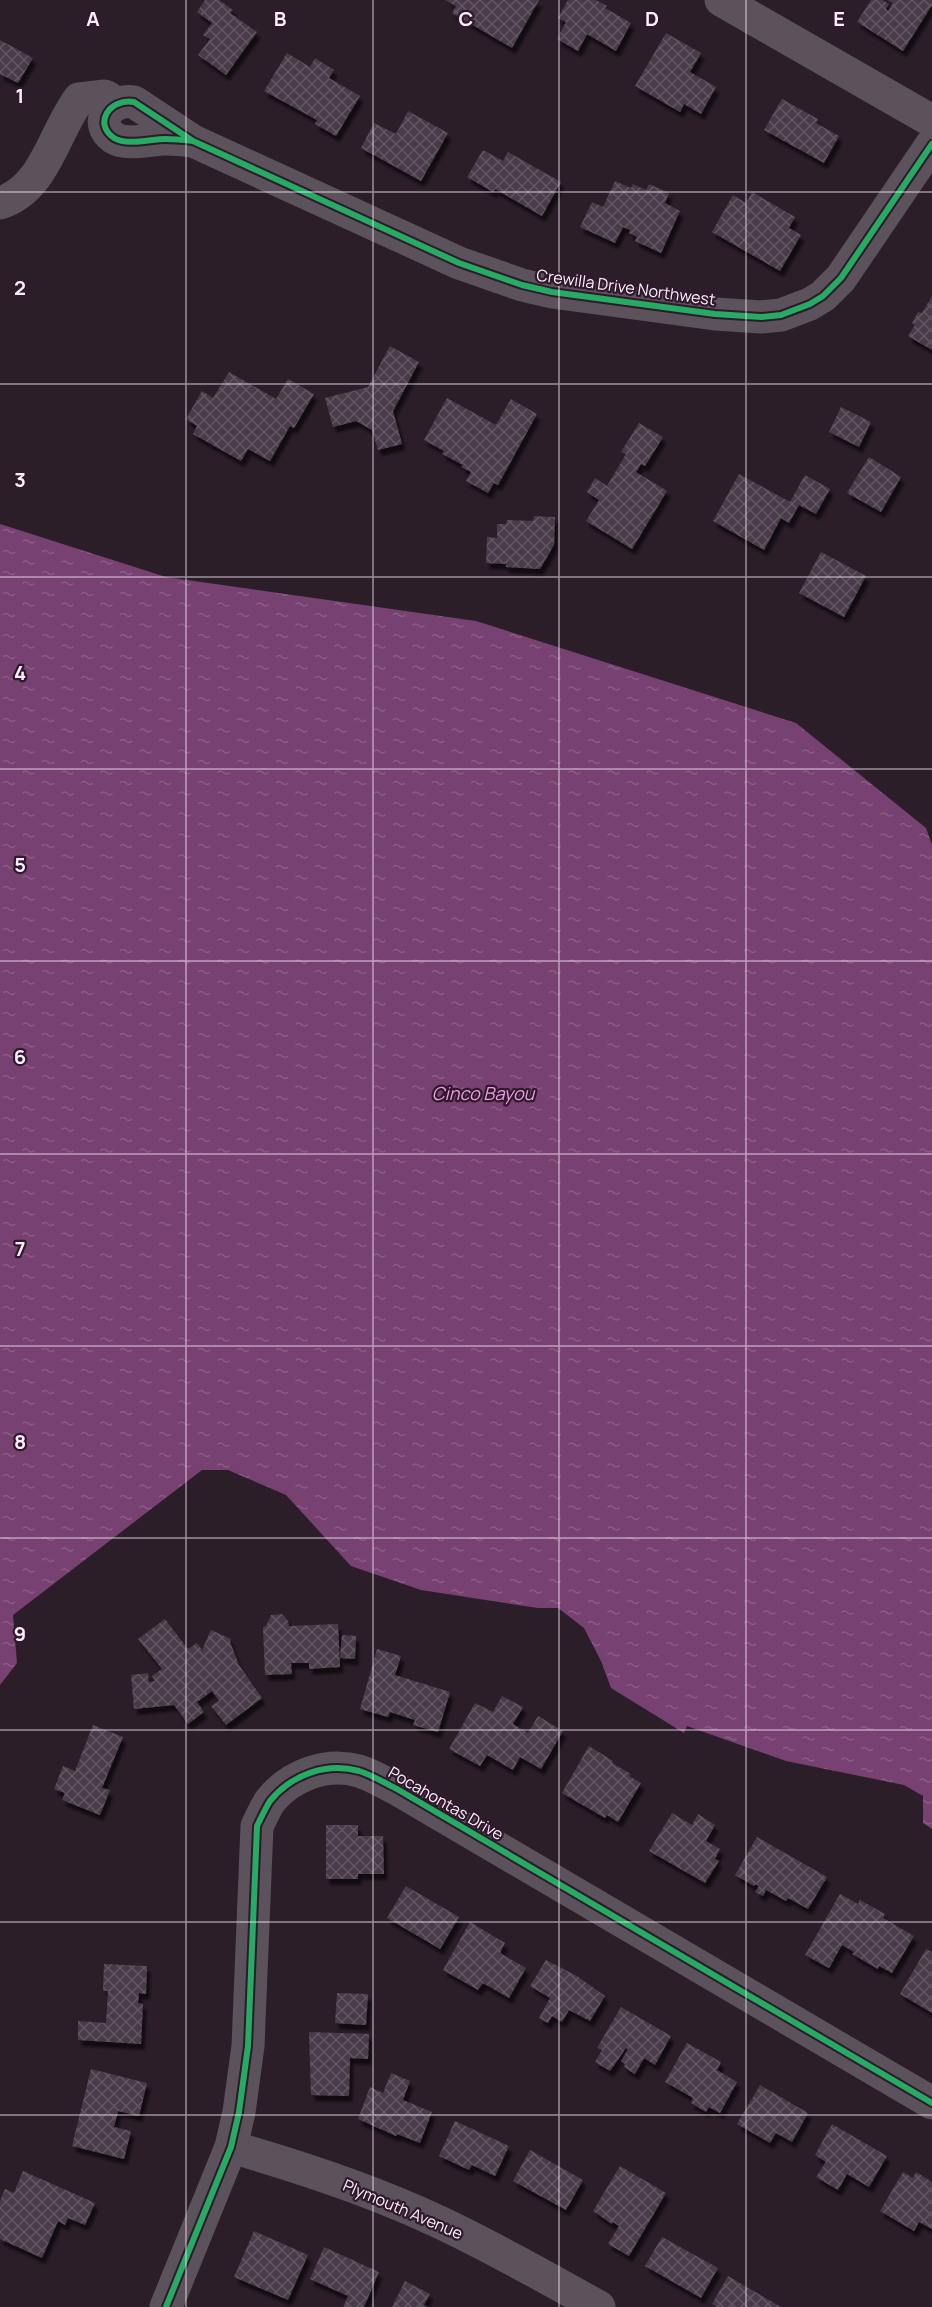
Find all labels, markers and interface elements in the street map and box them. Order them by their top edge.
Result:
text: A [86,5,100,32]
text: B [274,5,287,32]
text: C [459,5,473,32]
text: D [645,5,659,32]
text: E [833,5,845,32]
text: 1 [16,82,24,109]
street label: Crewilla Drive Northwest [535,264,717,310]
text: 2 [14,274,26,301]
text: 3 [14,466,26,493]
text: 4 [14,659,26,686]
text: 5 [14,851,26,878]
text: 6 [14,1043,26,1070]
water label: Cinco Bayou [432,1081,536,1105]
text: 7 [15,1235,25,1262]
text: 8 [14,1428,26,1455]
text: 9 [14,1620,26,1647]
street label: Pocahontas Drive [384,1761,508,1845]
street label: Plymouth Avenue [340,2174,466,2244]

